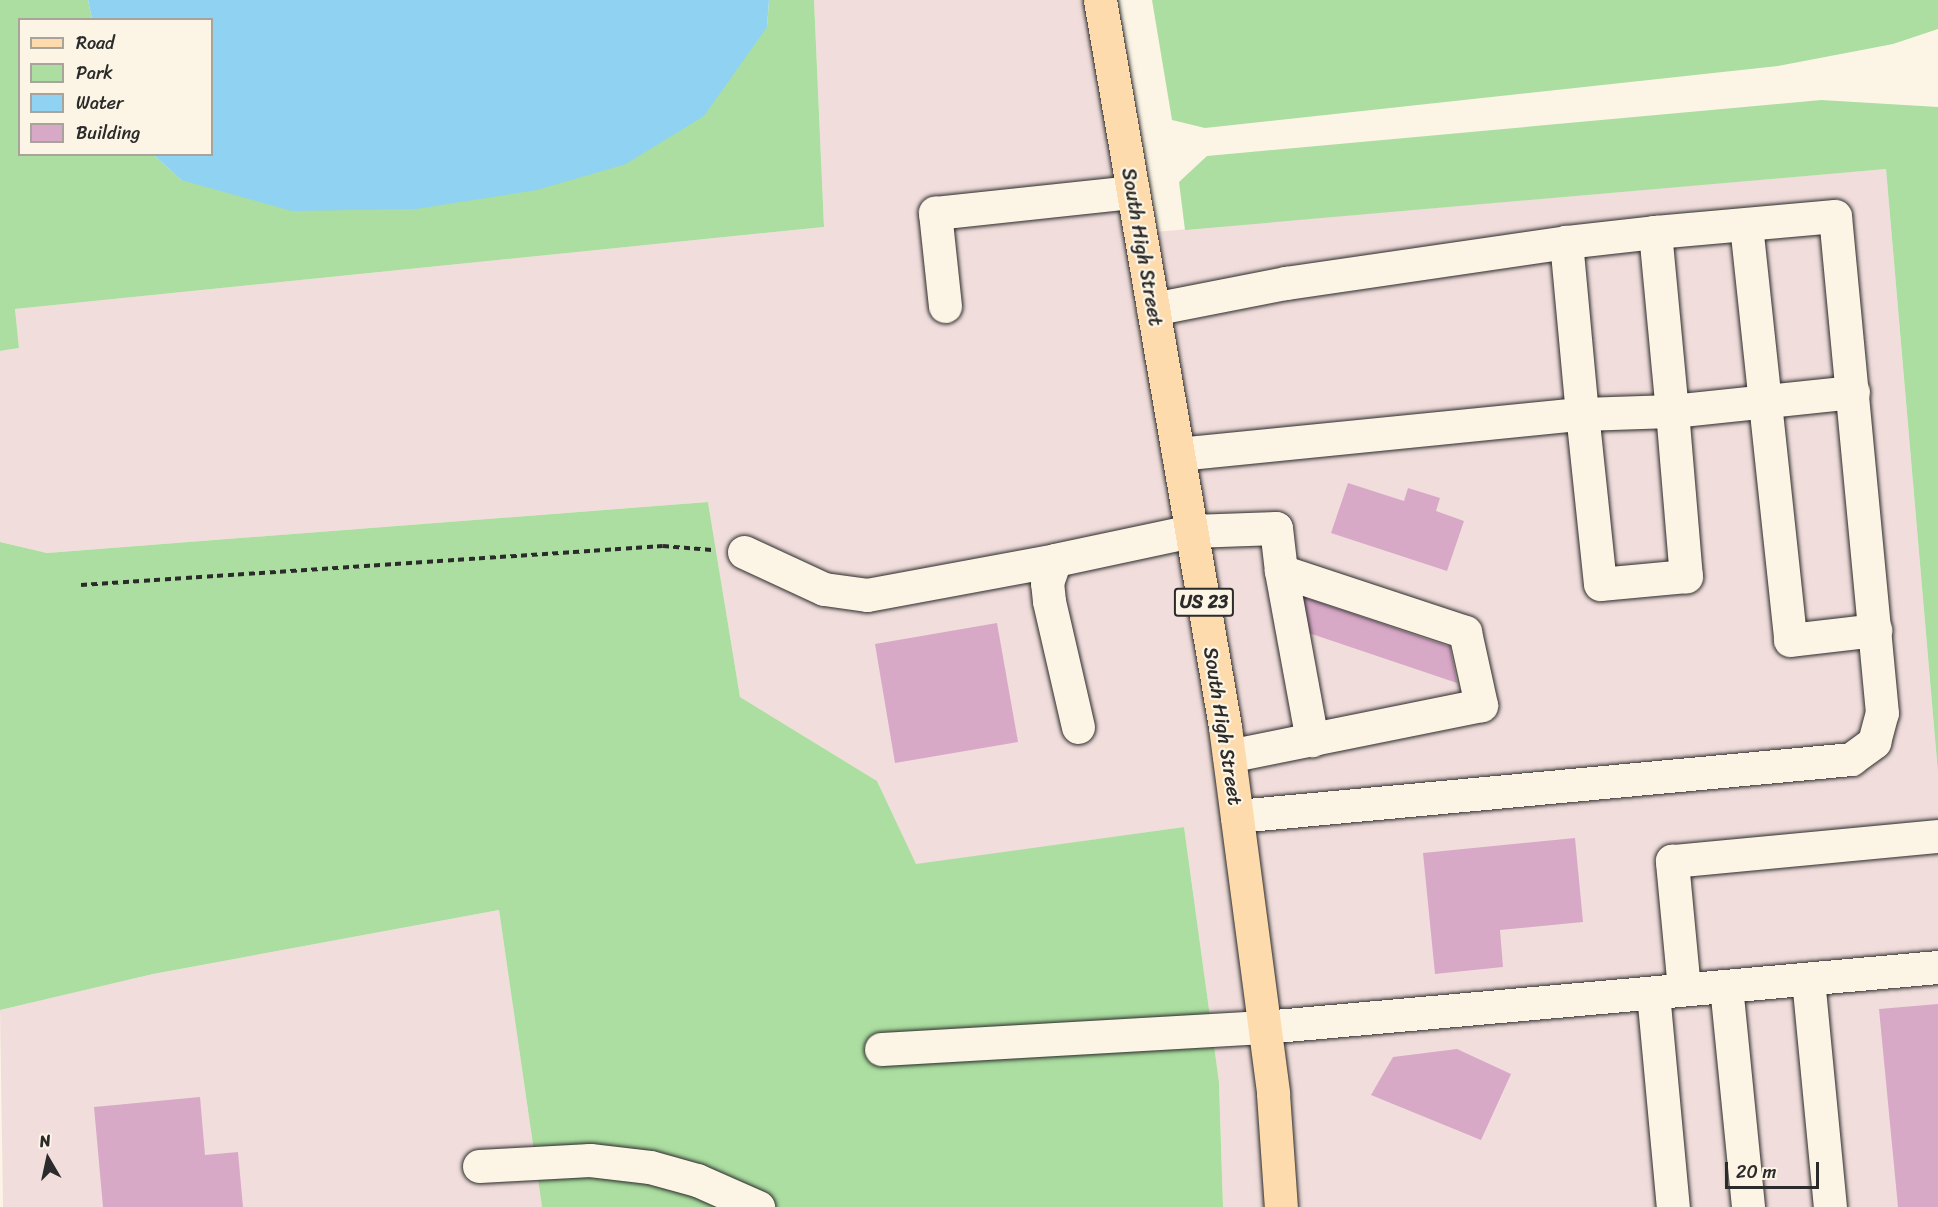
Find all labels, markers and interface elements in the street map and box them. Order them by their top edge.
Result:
legend [18,18,213,156]
text: Road [76,27,115,59]
text: Park [76,57,113,89]
text: Water [76,87,123,119]
text: Building [76,117,140,149]
street label: South High Street [1116,165,1168,329]
road number: US 23 [1172,587,1236,617]
street label: South High Street [1199,644,1247,808]
text: N [37,1126,53,1156]
north arrow [18,1129,78,1189]
scale bar [1728,1150,1822,1188]
text: 20 m [1736,1156,1776,1188]

